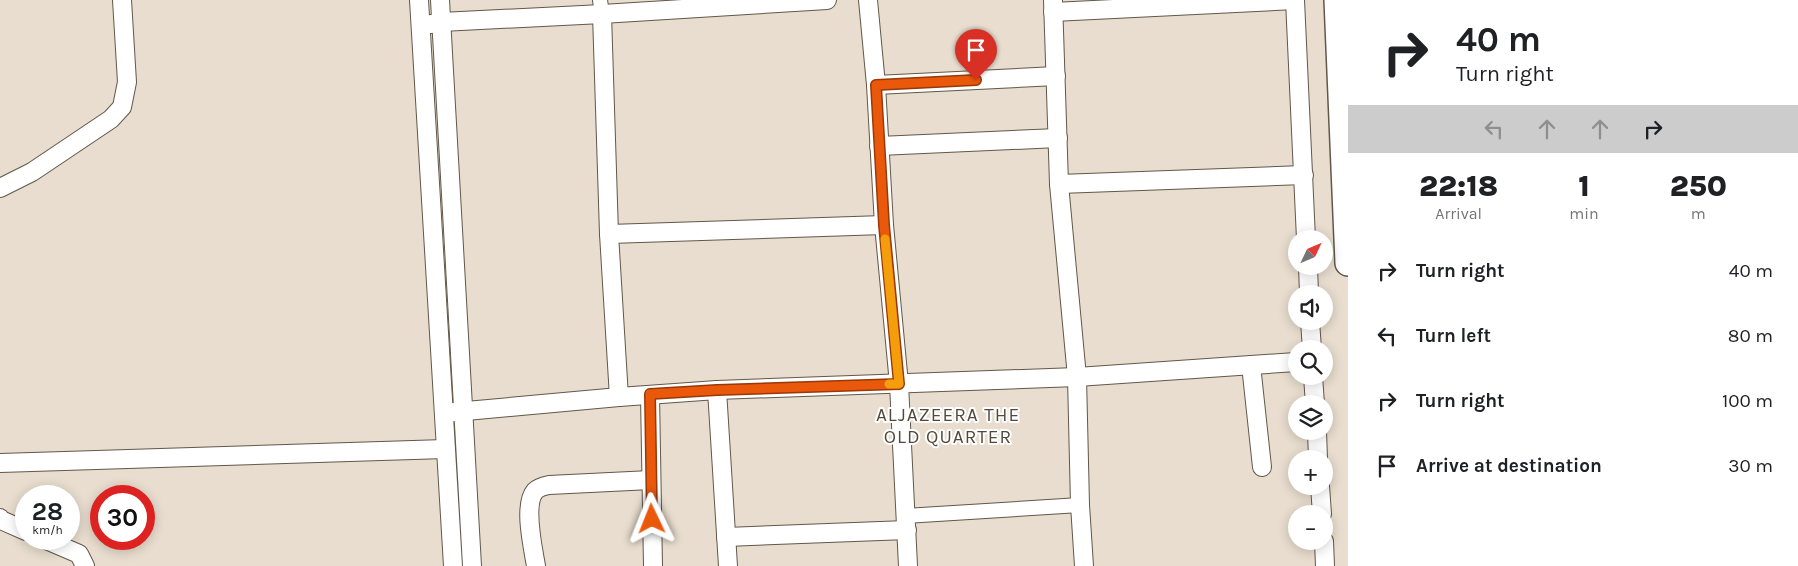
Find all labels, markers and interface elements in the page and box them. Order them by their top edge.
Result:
text: 40 m [1456,19,1541,60]
icon: right [1373,20,1438,85]
pin [955,29,997,80]
icon: arrive [962,36,990,64]
text: Turn right [1456,61,1554,87]
icon: left [1480,115,1508,143]
icon: ahead [1533,115,1561,143]
icon: ahead [1586,115,1614,143]
icon: right [1639,115,1667,143]
text: 22:18 [1419,168,1498,204]
text: 1 [1578,168,1590,204]
text: 250 [1670,168,1727,204]
text: Arrival [1435,204,1482,223]
text: min [1569,204,1599,223]
text: m [1691,204,1706,223]
north arrow [1288,230,1332,275]
map controls [1288,230,1333,550]
icon: right [1373,257,1401,285]
text: Turn right [1416,260,1505,282]
text: 40 m [1729,260,1773,282]
button: sound [1288,285,1333,330]
icon: left [1373,322,1401,350]
text: Turn left [1416,325,1491,347]
text: 80 m [1728,325,1773,347]
button: search [1288,340,1333,385]
icon: right [1373,387,1401,415]
text: Turn right [1416,390,1505,412]
text: 100 m [1722,390,1773,412]
button: layers [1288,395,1333,440]
district label: ALJAZEERA THE OLD QUARTER [876,404,1020,448]
button: + [1288,450,1333,495]
icon: arrive [1373,452,1401,480]
text: Arrive at destination [1416,455,1602,477]
text: 30 m [1728,455,1773,477]
speed limit sign: 30 [90,485,155,550]
position arrow [625,492,677,544]
text: 28 [32,497,63,526]
button: − [1288,505,1333,550]
text: km/h [32,523,63,537]

